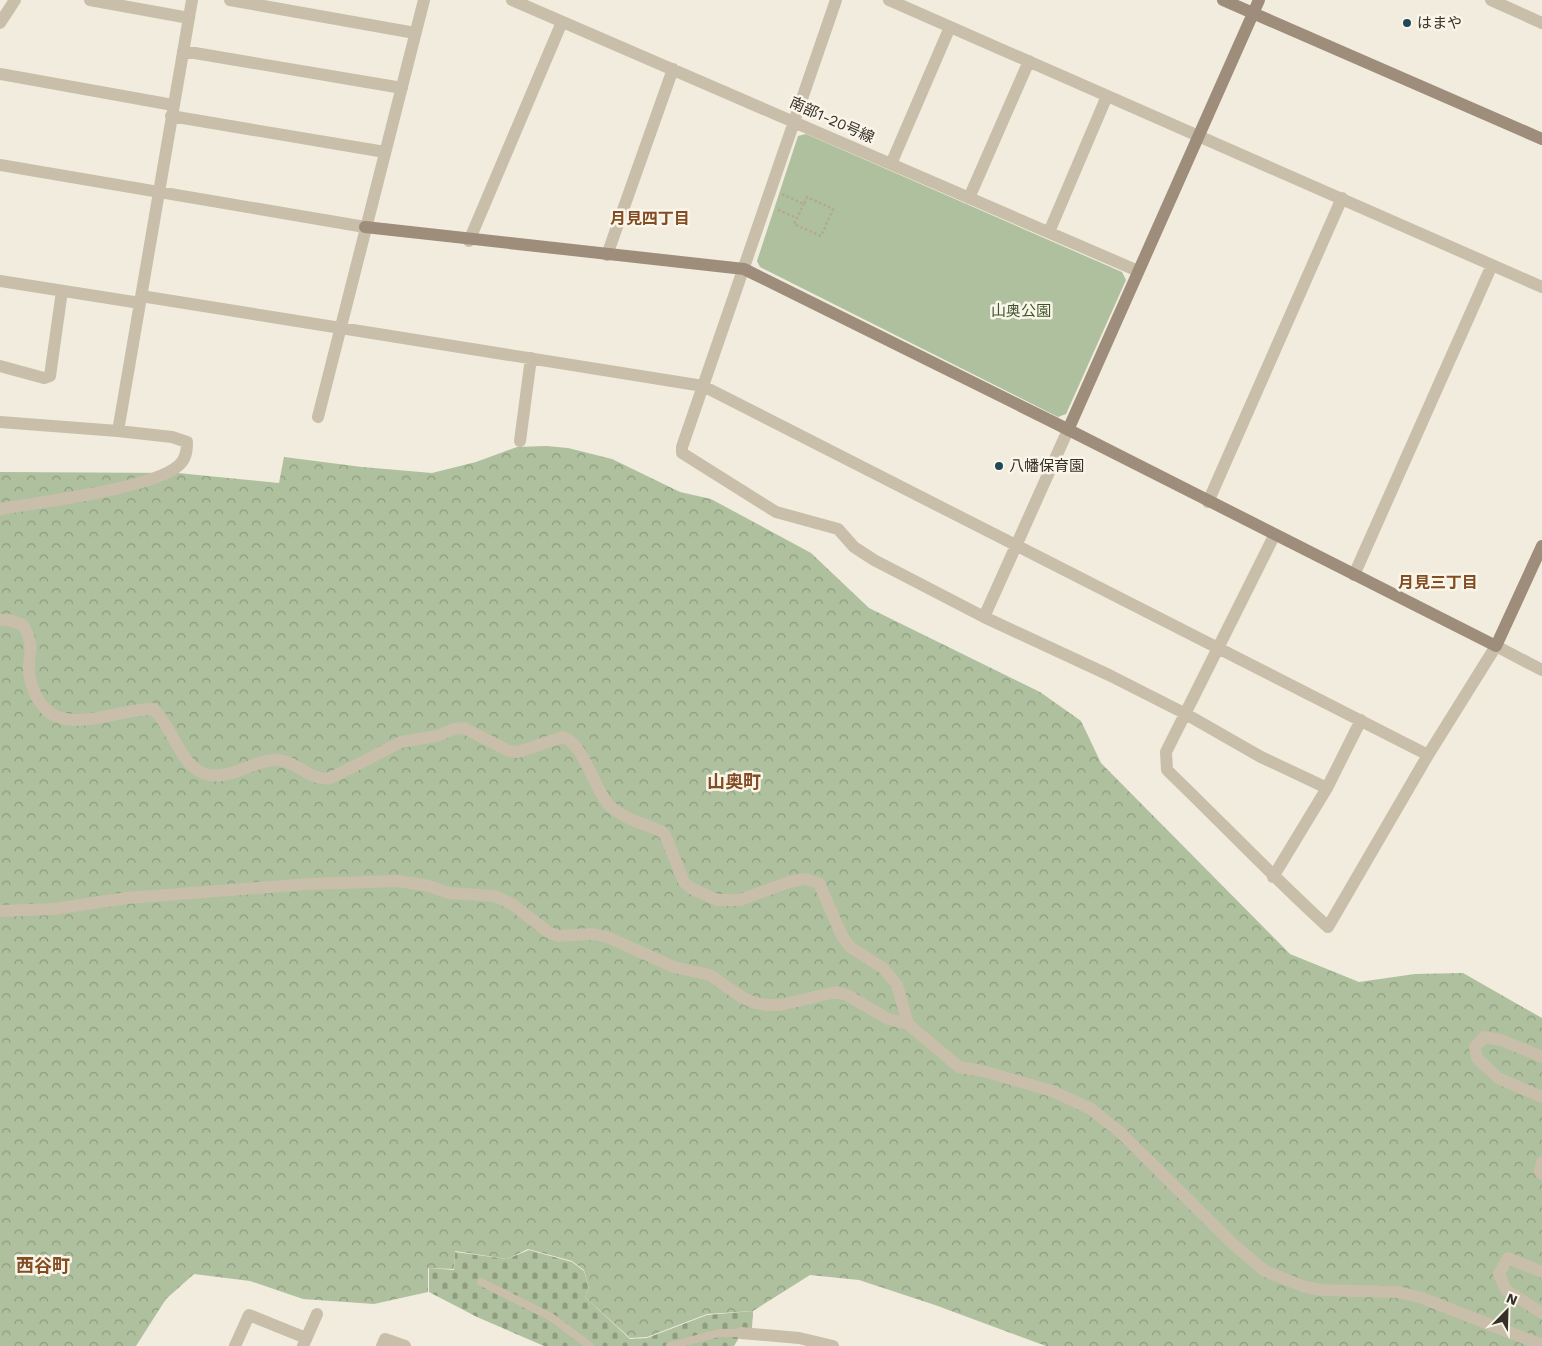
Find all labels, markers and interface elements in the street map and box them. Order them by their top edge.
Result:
place label: はまや [1417,14,1462,32]
marker: はまや [1401,17,1413,29]
street label: 南部1-20号線 [787,93,877,147]
district label: 月見四丁目 [610,209,690,228]
park label: 山奥公園 [991,302,1051,320]
place label: 八幡保育園 [1009,457,1084,475]
marker: 八幡保育園 [993,460,1005,472]
district label: 月見三丁目 [1398,573,1478,592]
district label: 山奥町 [707,771,761,792]
district label: 西谷町 [16,1255,70,1276]
north arrow [1482,1286,1532,1336]
text: N [1504,1290,1520,1308]

